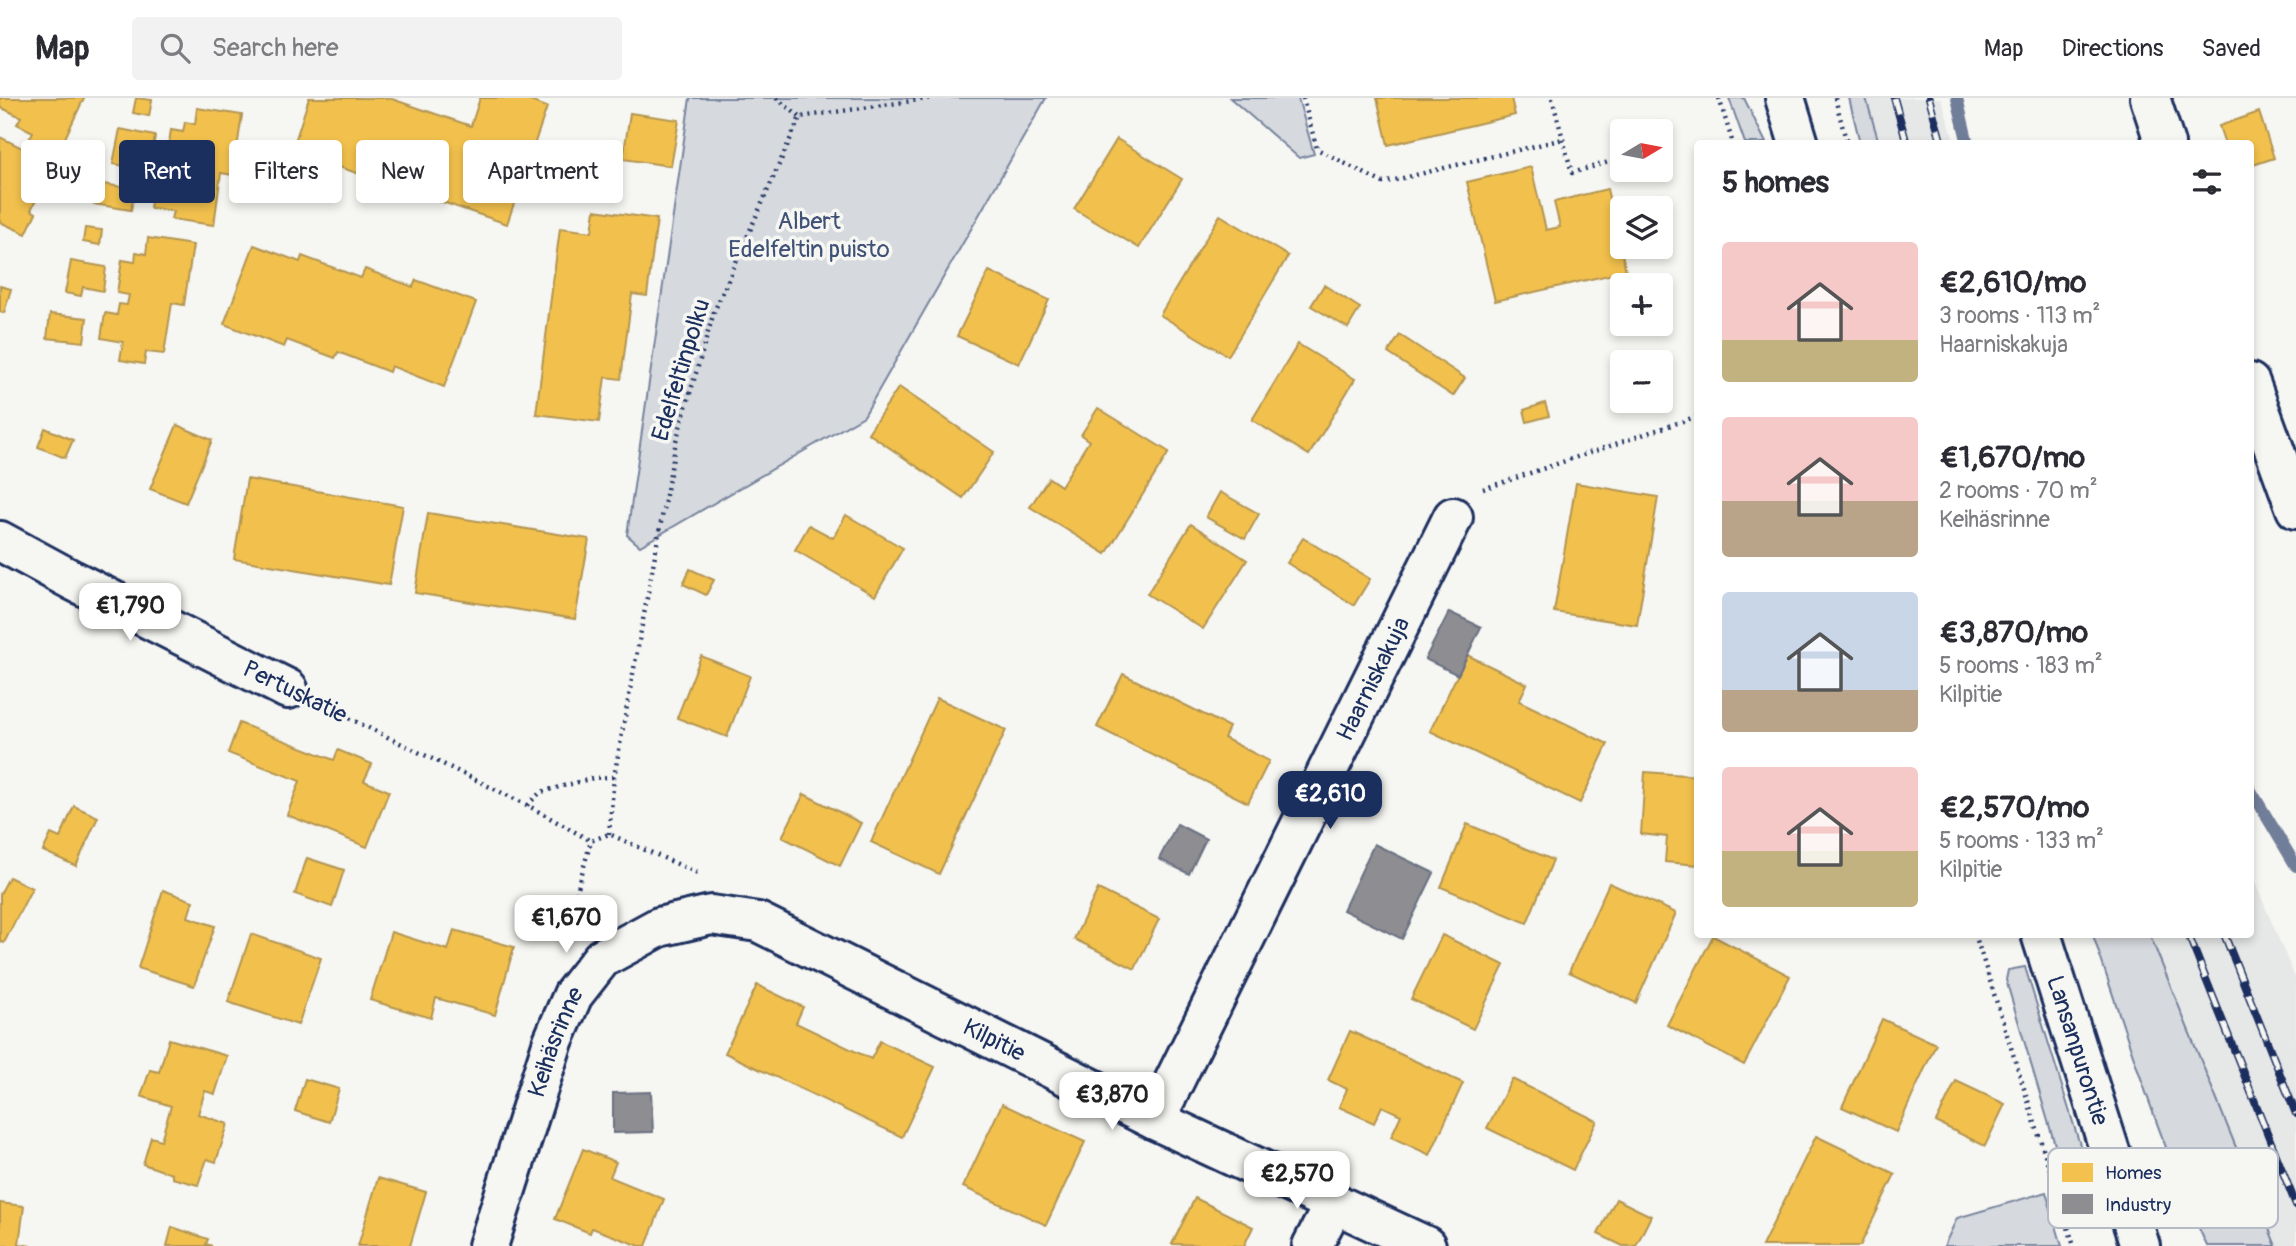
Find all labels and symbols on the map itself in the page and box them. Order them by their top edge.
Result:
north arrow [1610,119,1673,182]
park label: Albert Edelfeltin puisto [728,207,890,264]
street label: Edelfeltinpolku [646,295,716,445]
pin: €1,790 [73,584,187,643]
street label: Haarniskakuja [1330,612,1416,746]
street label: Pertuskatie [238,654,352,730]
pin: €2,610 [1273,772,1387,831]
pin: €1,670 [509,896,623,955]
street label: Lansanpurontie [2041,972,2115,1129]
street label: Keihäsrinne [522,980,589,1101]
street label: Kilpitie [958,1012,1030,1068]
pin: €3,870 [1055,1072,1169,1132]
legend [2048,1148,2278,1228]
pin: €2,570 [1240,1152,1354,1211]
text: Homes [2105,1161,2162,1185]
text: Industry [2105,1193,2171,1217]

